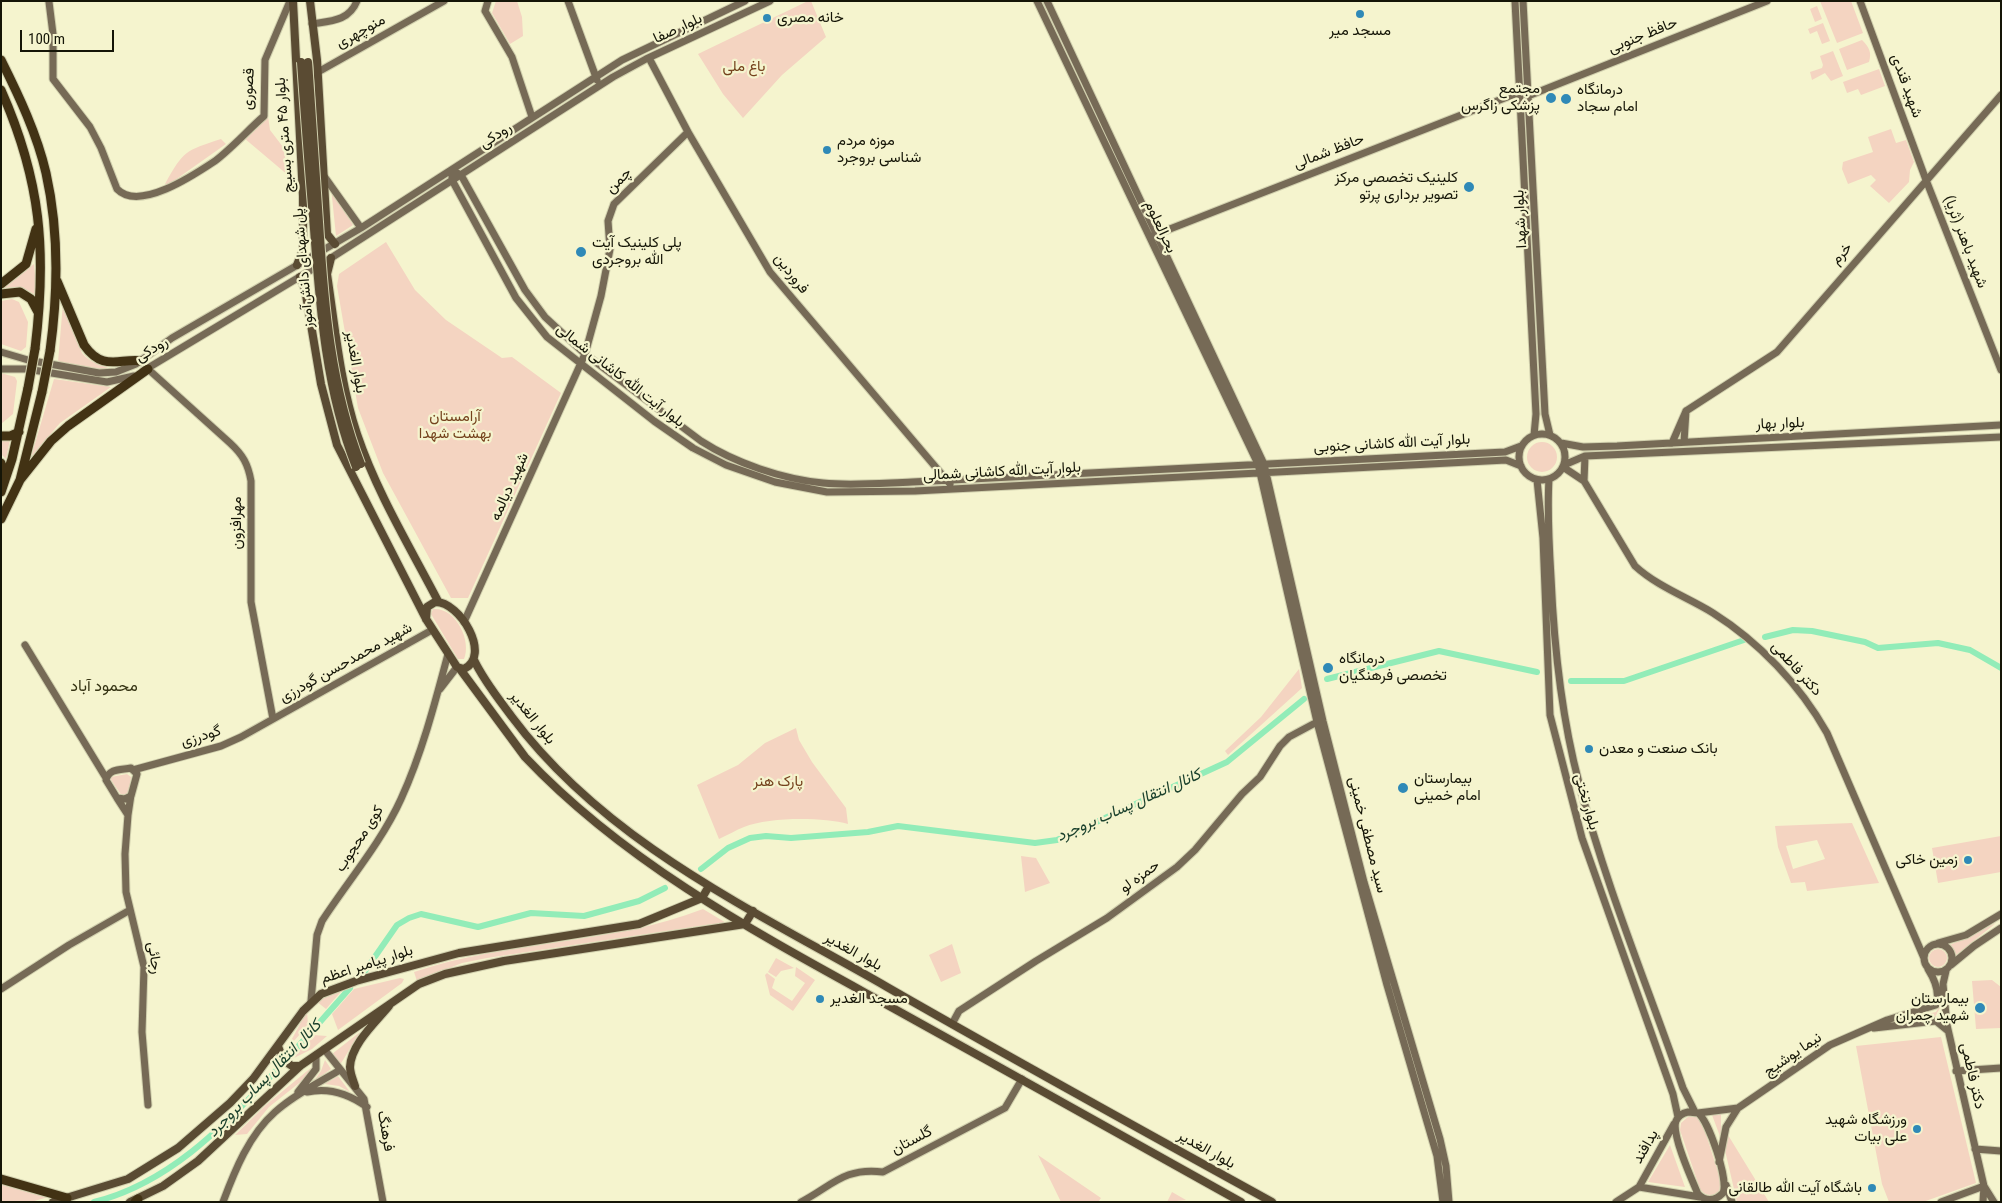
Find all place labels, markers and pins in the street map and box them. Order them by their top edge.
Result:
marker: مسجد میر [1354,8,1366,20]
place label: خانه مصری [777,9,844,27]
marker: خانه مصری [761,12,773,24]
place label: مسجد میر [1329,22,1391,40]
place label: مجتمع پزشکی زاگرس [1461,80,1540,115]
place label: درمانگاه امام سجاد [1577,81,1638,116]
marker: مجتمع پزشکی زاگرس [1544,91,1558,105]
marker: درمانگاه امام سجاد [1559,92,1573,106]
place label: موزه مردم شناسی بروجرد [837,132,921,167]
marker: موزه مردم شناسی بروجرد [821,144,833,156]
place label: کلینیک تخصصی مرکز تصویر برداری پرتو [1334,169,1458,204]
marker: کلینیک تخصصی مرکز تصویر برداری پرتو [1462,180,1476,194]
place label: پلی کلینیک آیت الله بروجردی [592,234,682,269]
marker: پلی کلینیک آیت الله بروجردی [574,245,588,259]
place label: درمانگاه تخصصی فرهنگیان [1339,650,1447,685]
marker: درمانگاه تخصصی فرهنگیان [1321,661,1335,675]
place label: بانک صنعت و معدن [1599,740,1718,758]
marker: بانک صنعت و معدن [1583,743,1595,755]
place label: بیمارستان امام خمینی [1414,770,1481,805]
marker: بیمارستان امام خمینی [1396,781,1410,795]
place label: زمین خاکی [1895,851,1958,869]
marker: زمین خاکی [1962,854,1974,866]
place label: مسجد الغدیر [830,990,908,1008]
place label: بیمارستان شهید چمران [1896,990,1969,1025]
marker: مسجد الغدیر [814,993,826,1005]
marker: بیمارستان شهید چمران [1973,1001,1987,1015]
place label: ورزشگاه شهید علی بیات [1825,1111,1907,1146]
marker: ورزشگاه شهید علی بیات [1911,1123,1923,1135]
place label: باشگاه آیت الله طالقانی [1729,1179,1862,1197]
marker: باشگاه آیت الله طالقانی [1866,1182,1878,1194]

